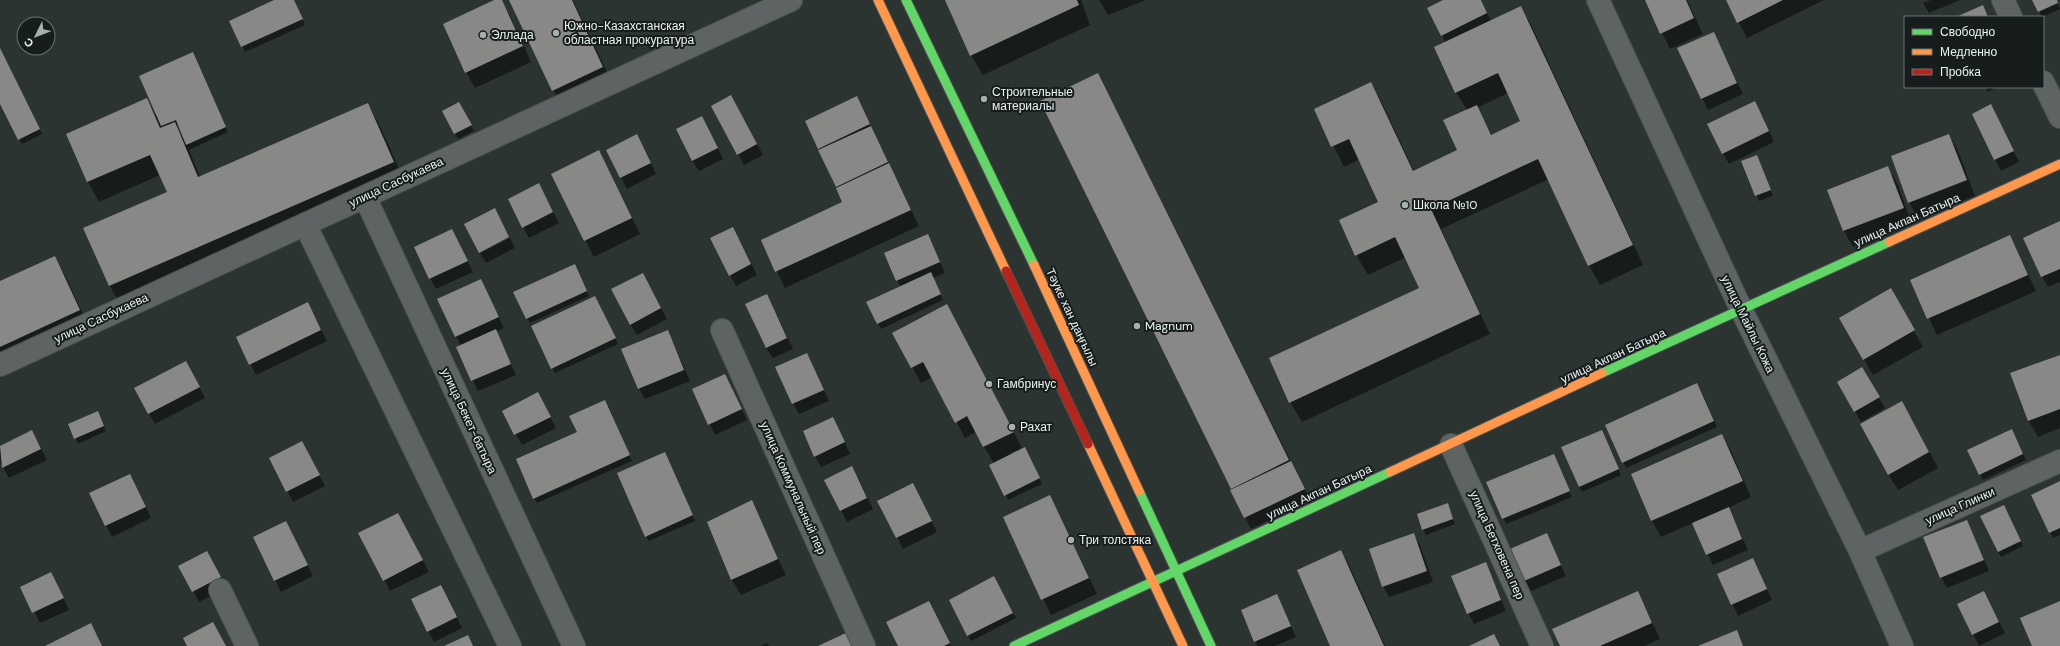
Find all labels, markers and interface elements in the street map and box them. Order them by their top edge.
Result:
north arrow [16,16,56,56]
legend [1904,16,2044,88]
place label: Южно-Казахстанская областная прокуратура [564,18,695,48]
text: Свободно [1940,24,1995,40]
place label: Эллада [491,27,534,43]
marker: Южно-Казахстанская областная прокуратура [551,28,561,38]
marker: Эллада [478,30,488,40]
text: С [21,35,37,51]
text: Медленно [1940,44,1997,60]
text: Пробка [1940,64,1981,80]
place label: Строительные материалы [992,84,1073,114]
marker: Строительные материалы [979,94,989,104]
street label: улица Сасбукаева [346,153,446,211]
street label: улица Акпан Батыра [1852,189,1963,251]
place label: Школа №10 [1413,197,1478,213]
marker: Школа №10 [1400,200,1410,210]
street label: Тәуке хан даңғылы [1042,265,1102,369]
street label: улица Майлы Кожа [1717,273,1779,376]
street label: улица Сасбукаева [51,289,151,347]
place label: Magnum [1145,318,1193,334]
marker: Magnum [1132,321,1142,331]
street label: улица Акпан Батыра [1558,324,1668,387]
street label: улица Бекет-батыра [437,366,501,477]
place label: Гамбринус [997,376,1056,392]
marker: Гамбринус [984,379,994,389]
street label: улица Коммунальный пер [756,419,830,557]
place label: Рахат [1020,419,1053,435]
marker: Рахат [1007,422,1017,432]
street label: улица Акпан Батыра [1264,460,1374,523]
street label: улица Глинки [1923,484,1997,528]
street label: улица Бетховена пер [1466,488,1528,602]
place label: Три толстяка [1079,532,1152,548]
marker: Три толстяка [1066,535,1076,545]

